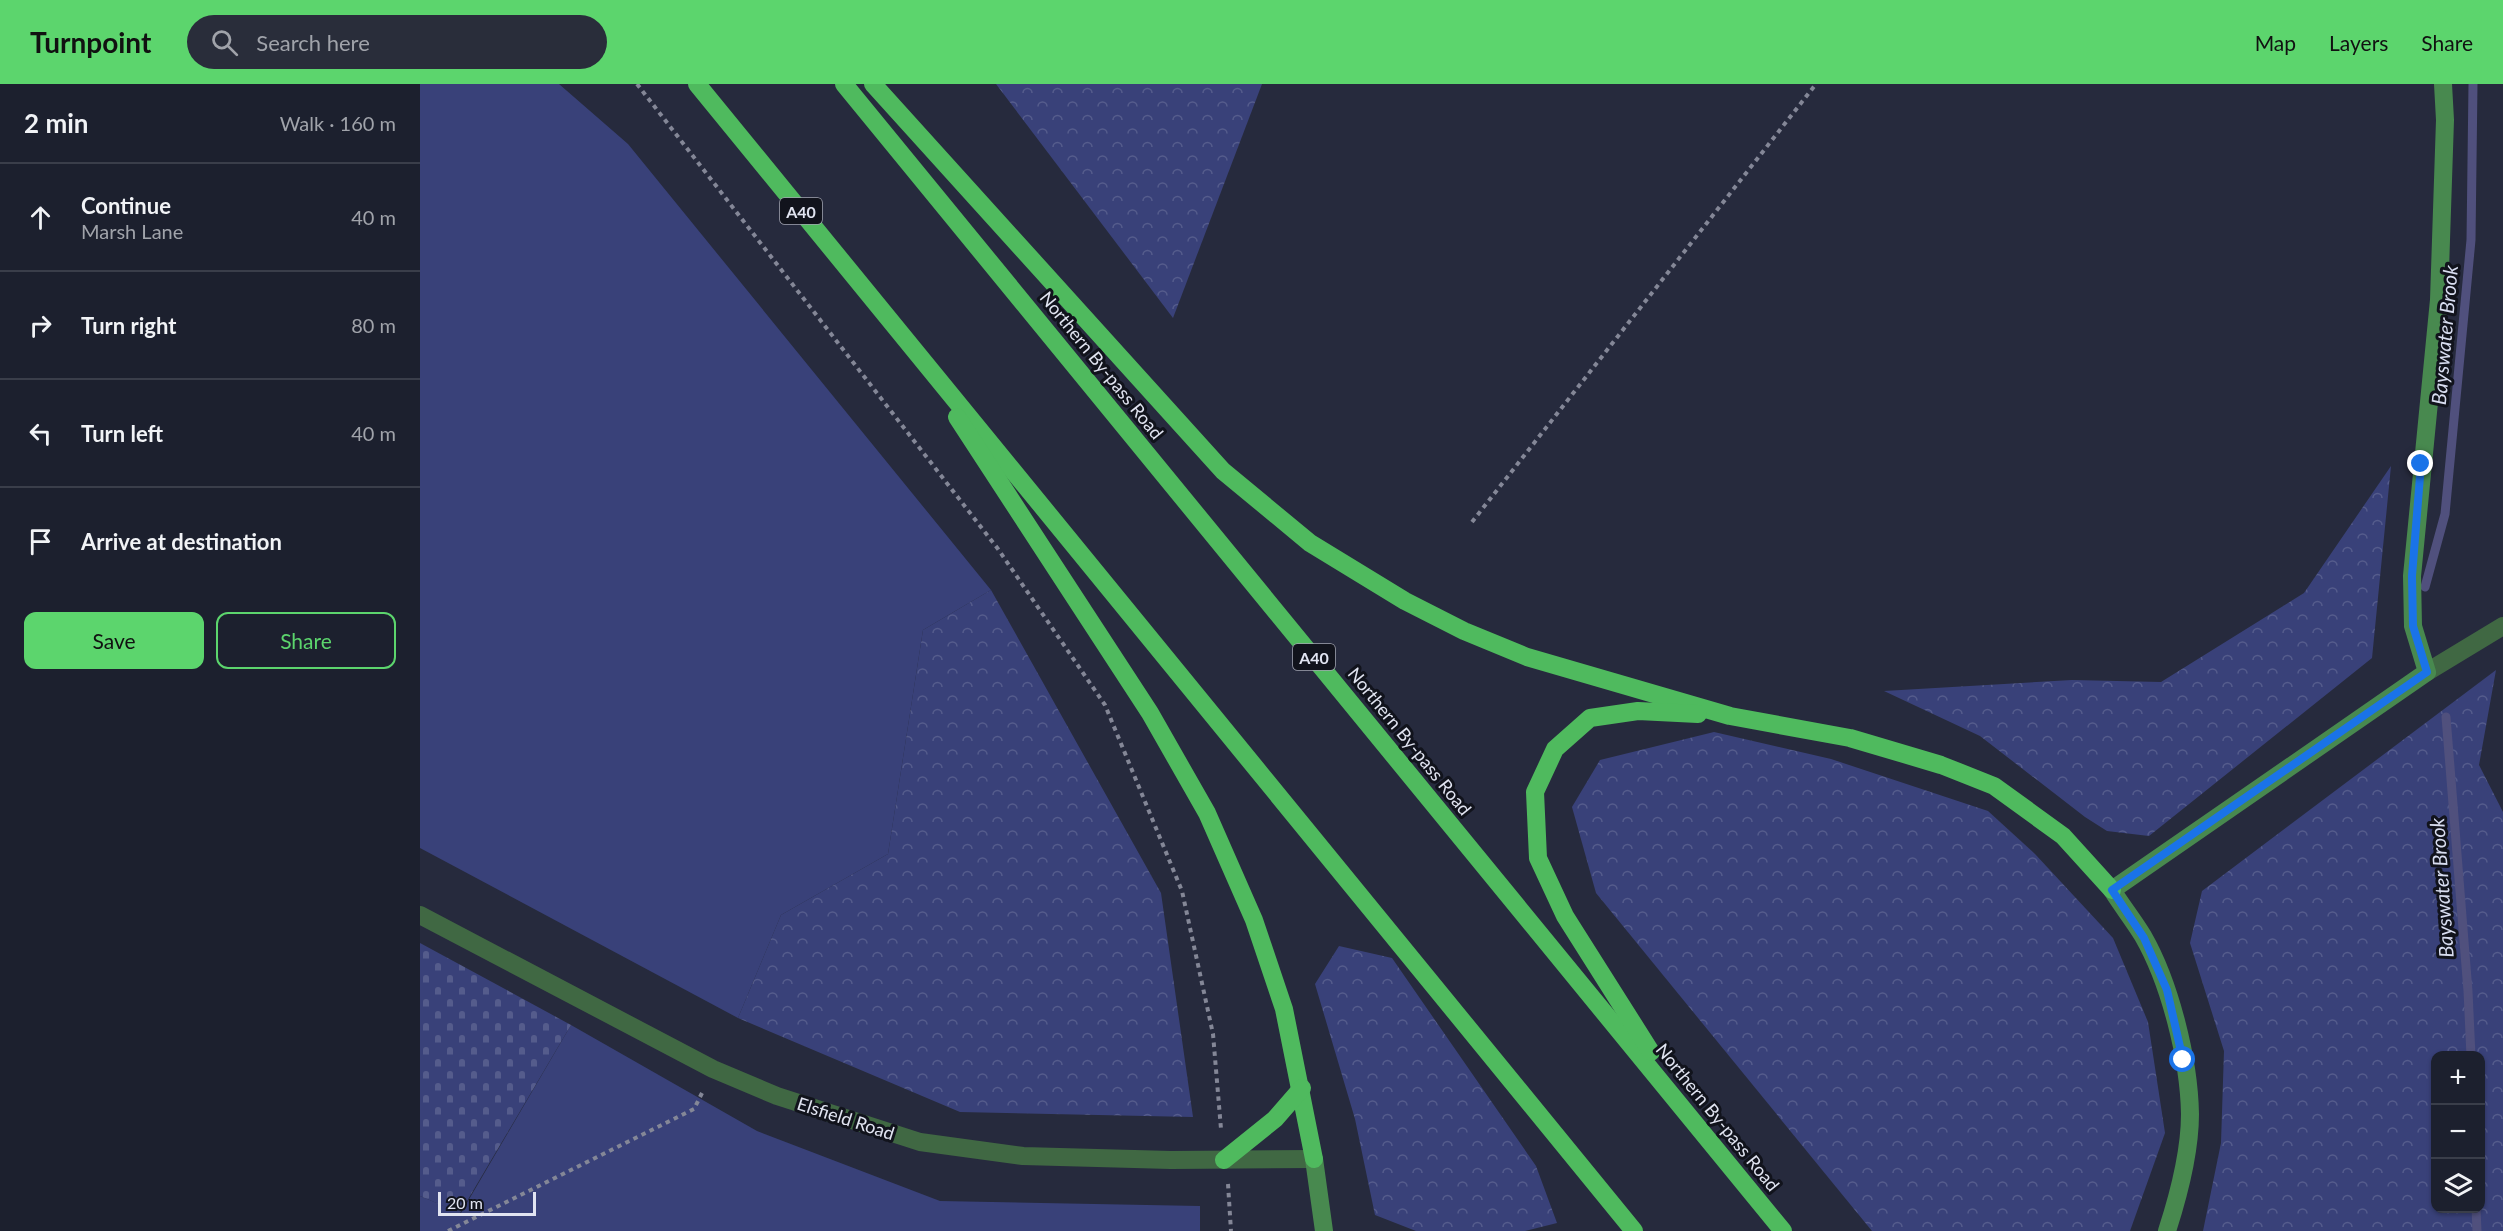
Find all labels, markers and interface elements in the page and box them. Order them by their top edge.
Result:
search box [187,15,607,69]
text: Turnpoint [30,25,151,59]
icon: search [208,26,241,59]
text: Search here [256,29,370,56]
text: Map [2255,30,2296,55]
text: Layers [2329,30,2388,55]
text: Share [2421,30,2473,55]
text: 2 min [24,107,88,139]
text: Walk · 160 m [280,111,396,135]
text: Continue [81,192,171,219]
road number: A40 [780,198,822,224]
icon: ahead [24,201,57,234]
text: 40 m [351,205,396,229]
text: Marsh Lane [81,219,183,243]
water label: Bayswater Brook [2426,264,2462,406]
street label: Northern By-pass Road [1036,287,1168,443]
icon: right [24,309,57,342]
text: Turn right [81,312,176,339]
text: 80 m [351,313,396,337]
icon: left [24,417,57,450]
text: Turn left [81,420,163,447]
text: 40 m [351,421,396,445]
route end [2407,450,2433,476]
icon: arrive [24,525,57,558]
text: Arrive at destination [81,528,282,555]
button: Save [24,612,204,669]
button: Share [216,612,396,669]
road number: A40 [1293,644,1335,670]
street label: Northern By-pass Road [1344,663,1476,819]
water label: Bayswater Brook [2424,817,2458,959]
street label: Northern By-pass Road [1652,1039,1784,1195]
route start [2169,1046,2195,1072]
map controls [2431,1051,2485,1213]
button: + [2431,1051,2485,1105]
street label: Elsfield Road [795,1092,897,1144]
button: − [2431,1105,2485,1159]
button: layers [2431,1159,2485,1213]
scale bar [438,1189,536,1216]
text: 20 m [447,1193,483,1212]

